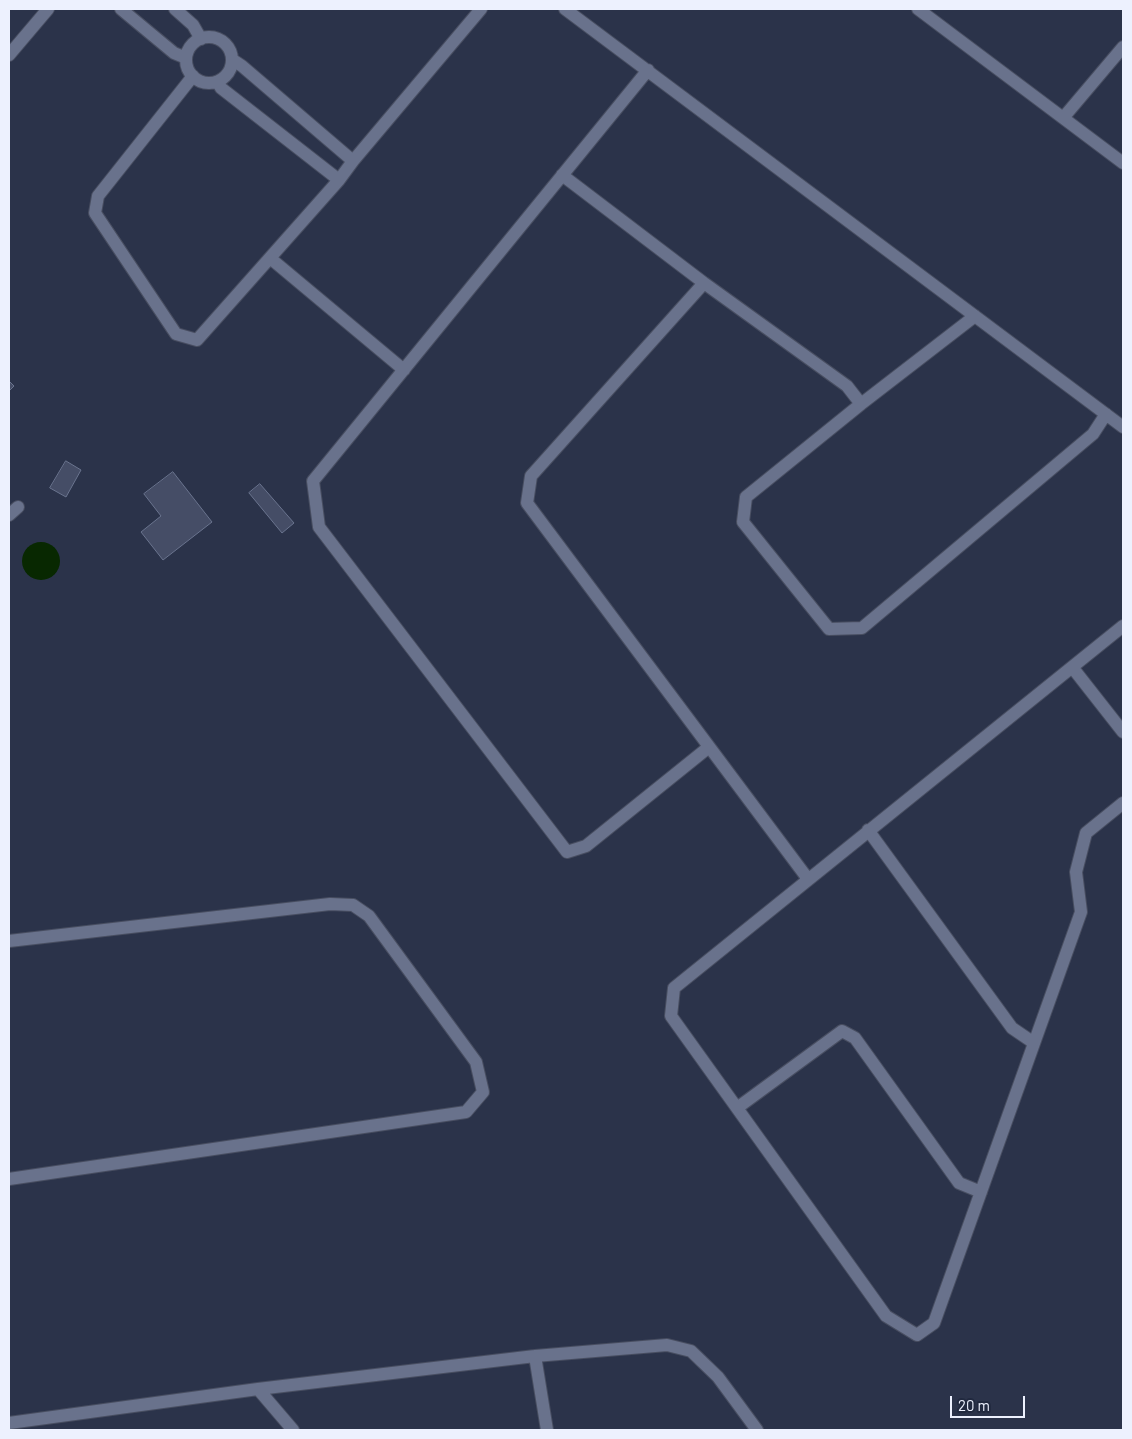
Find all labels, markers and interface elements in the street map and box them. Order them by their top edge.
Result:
scale bar [952,1386,1027,1418]
text: 20 m [958,1396,990,1414]

